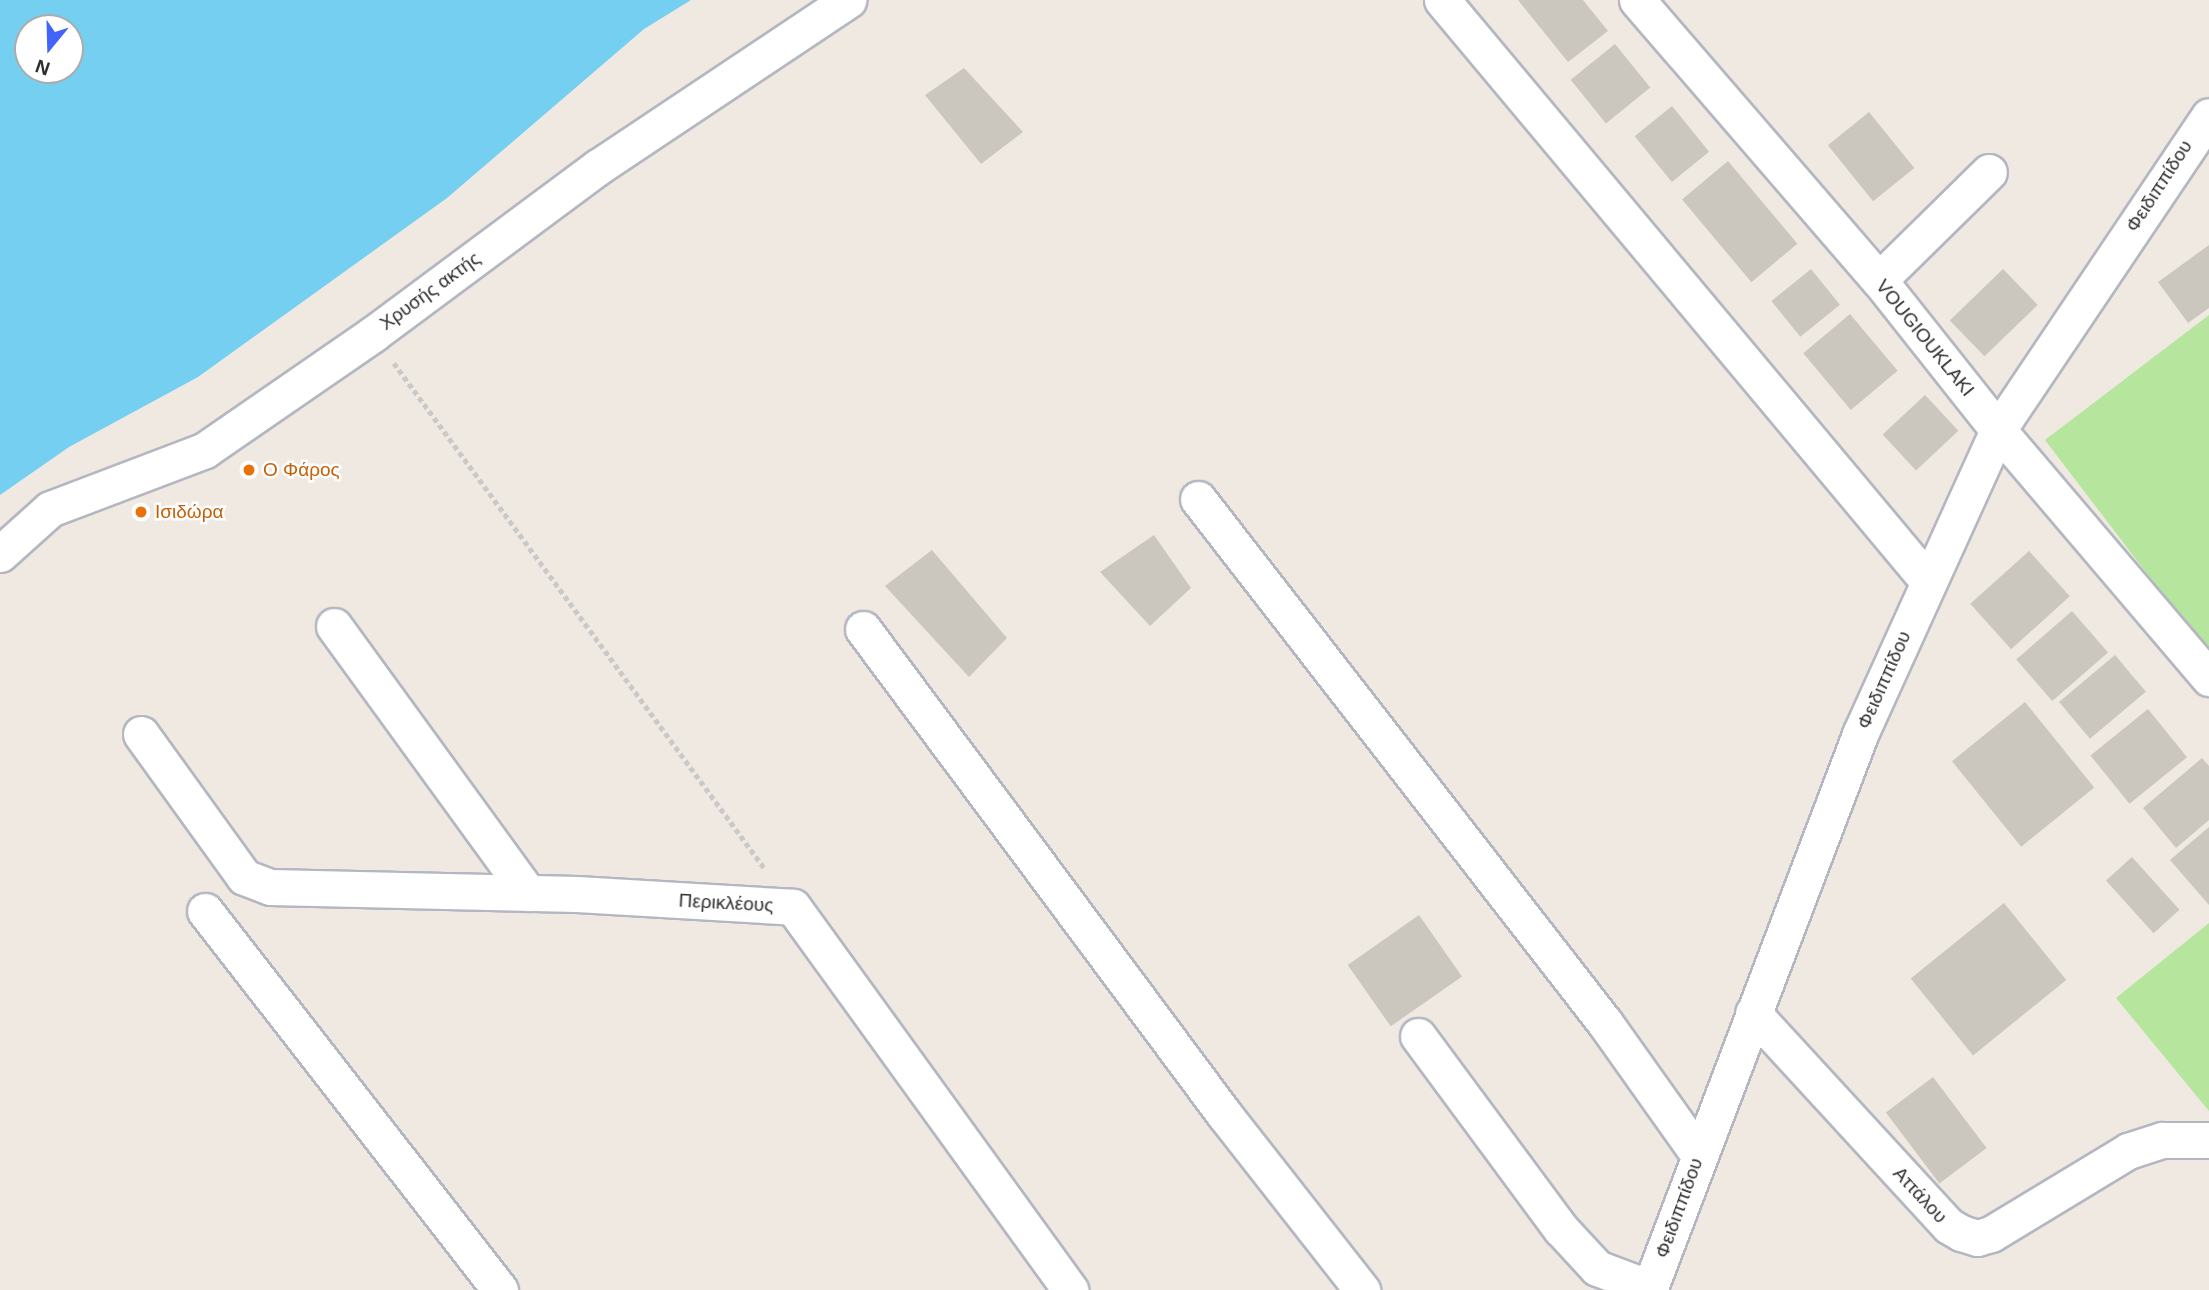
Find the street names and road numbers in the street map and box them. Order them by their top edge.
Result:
street label: Φειδιππίδου [2121,136,2197,236]
street label: Χρυσής ακτής [375,247,485,335]
street label: VOUGIOUKLAKI [1871,275,1979,401]
street label: Φειδιππίδου [1852,628,1916,732]
street label: Περικλέους [678,889,774,917]
street label: Φειδιππίδου [1650,1155,1708,1261]
street label: Αττάλου [1888,1162,1952,1228]

